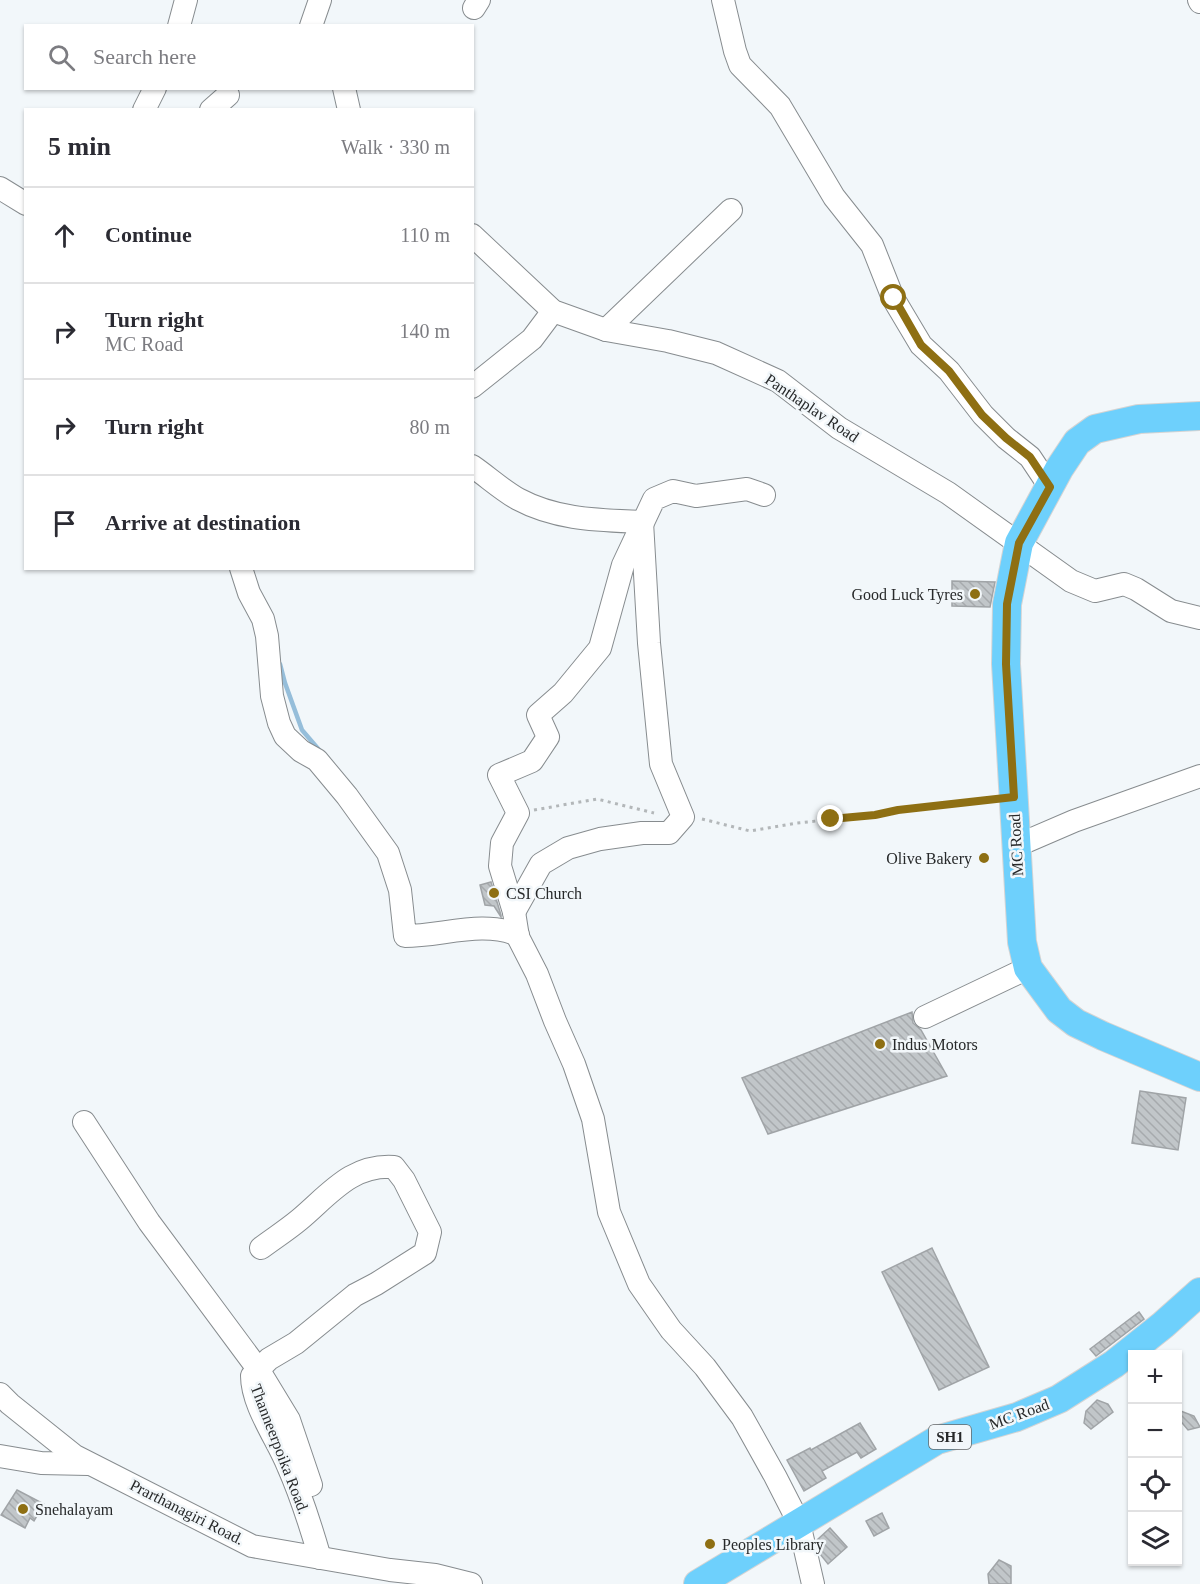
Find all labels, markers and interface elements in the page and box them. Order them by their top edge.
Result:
search box [24,24,474,90]
icon: search [45,41,78,74]
text: Search here [93,44,196,69]
text: 5 min [48,132,111,161]
text: Walk · 330 m [341,136,450,158]
icon: ahead [48,219,81,252]
text: Continue [105,222,192,247]
text: 110 m [400,224,450,246]
route start [880,284,906,310]
text: Turn right [105,307,204,332]
icon: right [48,315,81,348]
text: 140 m [399,320,450,342]
text: MC Road [105,333,183,355]
street label: Panthaplav Road [762,371,862,446]
icon: right [48,411,81,444]
text: Turn right [105,414,204,439]
text: 80 m [409,416,450,438]
icon: arrive [48,507,81,540]
text: Arrive at destination [105,510,301,535]
place label: Good Luck Tyres [852,586,963,604]
marker: Good Luck Tyres [968,587,982,601]
route end [817,805,843,831]
street label: MC Road [1006,813,1026,877]
place label: Olive Bakery [886,850,972,868]
marker: Olive Bakery [977,851,991,865]
place label: CSI Church [506,885,582,902]
marker: CSI Church [487,886,501,900]
place label: Indus Motors [892,1036,978,1053]
marker: Indus Motors [873,1037,887,1051]
map controls [1128,1350,1182,1566]
button: + [1128,1350,1182,1404]
street label: Thanneerpoika Road. [246,1382,313,1517]
street label: MC Road [987,1395,1051,1433]
button: − [1128,1404,1182,1458]
road number: SH1 [929,1425,971,1449]
button: locate [1128,1458,1182,1512]
street label: Prarthanagiri Road. [127,1476,247,1549]
place label: Snehalayam [35,1501,114,1519]
marker: Snehalayam [16,1502,30,1516]
button: layers [1128,1512,1182,1566]
place label: Peoples Library [722,1536,824,1554]
marker: Peoples Library [703,1537,717,1551]

